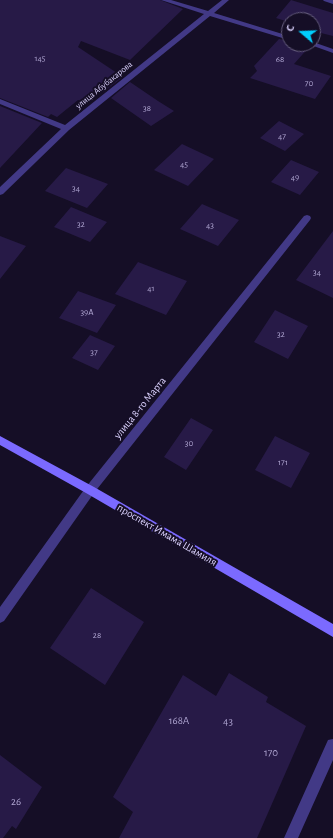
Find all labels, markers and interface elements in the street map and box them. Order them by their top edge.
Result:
north arrow [281,12,321,52]
text: С [284,24,296,33]
house number: 145 [34,53,46,63]
house number: 68 [276,54,284,64]
street label: улица Абубакарова [73,59,135,111]
house number: 70 [305,78,313,88]
house number: 38 [143,103,151,113]
house number: 47 [278,131,286,141]
house number: 45 [180,159,188,169]
house number: 49 [291,172,299,182]
house number: 34 [72,183,80,193]
house number: 32 [77,219,85,229]
house number: 43 [206,220,214,230]
house number: 34 [313,267,321,277]
house number: 41 [147,283,155,293]
house number: 39А [80,307,94,317]
house number: 32 [277,329,285,339]
house number: 37 [90,347,98,357]
street label: улица 8-го Марта [111,374,169,442]
house number: 30 [185,438,193,448]
house number: 171 [278,457,288,467]
street label: проспект Имама Шамиля [115,501,219,569]
house number: 28 [93,630,101,640]
house number: 168А [169,714,189,728]
house number: 43 [223,715,233,729]
house number: 170 [264,746,278,760]
house number: 26 [11,795,21,809]

